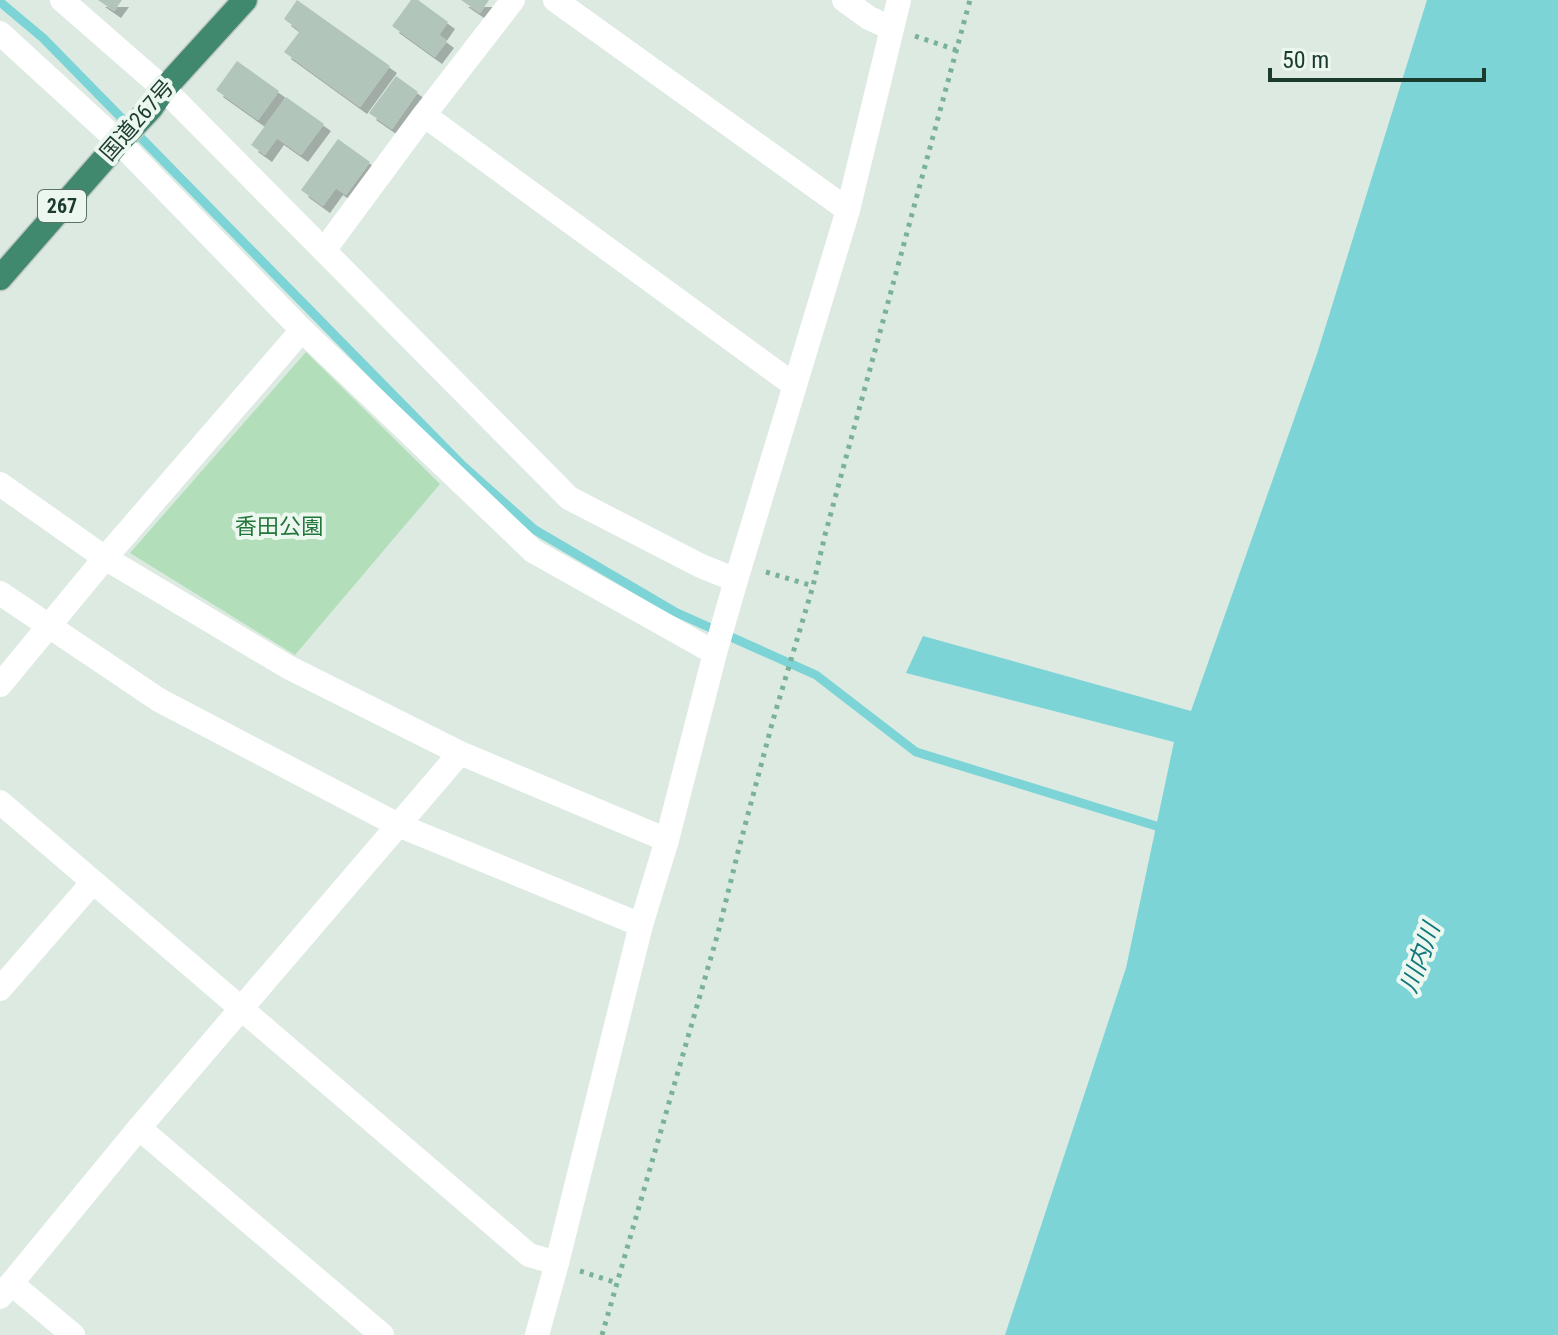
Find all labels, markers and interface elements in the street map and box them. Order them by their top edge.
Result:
scale bar [1270,32,1484,82]
text: 50 m [1282,46,1329,74]
street label: 国道267号 [95,75,179,165]
road number: 267 [38,190,86,222]
park label: 香田公園 [235,514,323,539]
water label: 川内川 [1395,917,1446,997]

